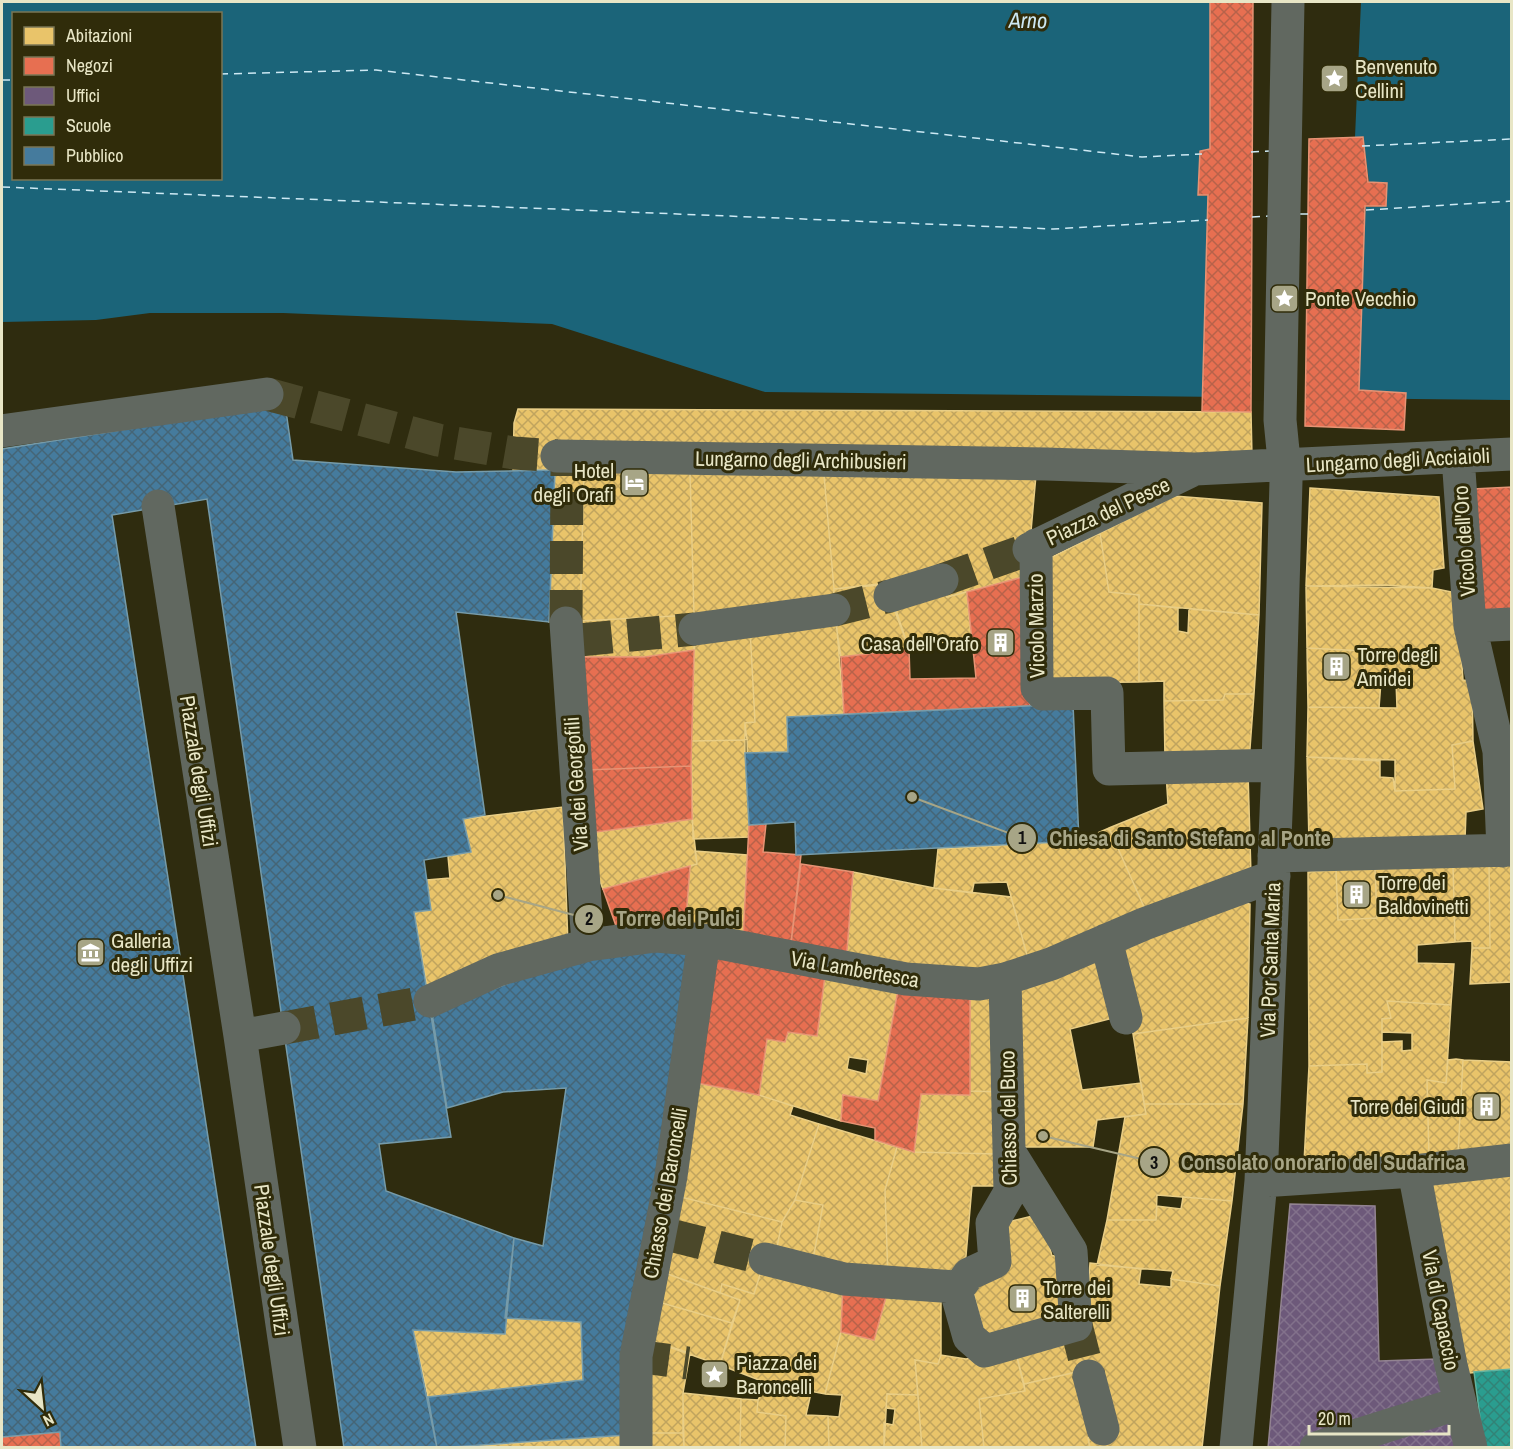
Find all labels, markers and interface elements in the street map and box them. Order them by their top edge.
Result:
water label: Arno [1008,5,1047,35]
legend [12,12,222,180]
text: Abitazioni [65,23,132,48]
place label: Benvenuto Cellini [1355,52,1437,105]
text: Negozi [66,53,113,78]
place icon: Benvenuto Cellini [1318,62,1350,94]
text: Uffici [66,83,100,108]
text: Scuole [66,113,111,138]
text: Pubblico [66,143,123,168]
place icon: Ponte Vecchio [1268,282,1300,314]
place label: Ponte Vecchio [1305,284,1416,313]
street label: Lungarno degli Acciaioli [1305,441,1491,479]
street label: Lungarno degli Archibusieri [695,444,907,476]
place label: Hotel degli Orafi [534,456,614,509]
hotel icon: Hotel degli Orafi [619,466,651,498]
street label: Piazza del Pesce [1042,470,1174,552]
street label: Vicolo dell'Oro [1446,485,1482,597]
street label: Vicolo Marzio [1021,573,1051,679]
building icon: Casa dell'Orafo [984,627,1016,659]
place label: Casa dell'Orafo [861,629,979,658]
place label: Torre degli Amidei [1356,640,1438,693]
building icon: Torre degli Amidei [1320,650,1352,682]
street label: Piazzale degli Uffizi [173,693,225,849]
street label: Via dei Georgofili [557,716,595,852]
callout: Chiesa di Santo Stefano al Ponte [1007,818,1343,858]
text: Chiesa di Santo Stefano al Ponte [1049,823,1331,853]
text: 1 [1018,825,1027,850]
place label: Torre dei Baldovinetti [1378,868,1469,921]
building icon: Torre dei Baldovinetti [1341,878,1373,910]
street label: Via Por Santa Maria [1253,881,1287,1038]
callout: Torre dei Pulci [574,899,752,939]
text: Torre dei Pulci [616,903,740,933]
text: 2 [585,906,593,931]
place label: Galleria degli Uffizi [111,926,193,979]
museum icon: Galleria degli Uffizi [74,936,106,968]
street label: Via Lambertesca [789,943,922,995]
street label: Chiasso del Buco [992,1050,1024,1186]
building icon: Torre dei Giudi [1470,1090,1502,1122]
place label: Torre dei Giudi [1350,1092,1465,1121]
street label: Chiasso dei Baroncelli [636,1105,694,1281]
callout: Consolato onorario del Sudafrica [1139,1142,1478,1182]
text: Consolato onorario del Sudafrica [1181,1147,1465,1177]
text: 3 [1150,1150,1158,1175]
street label: Piazzale degli Uffizi [247,1182,297,1338]
street label: Via di Capaccio [1415,1247,1467,1373]
place label: Torre dei Salterelli [1043,1273,1111,1326]
building icon: Torre dei Salterelli [1006,1283,1038,1315]
place label: Piazza dei Baroncelli [736,1348,817,1401]
place icon: Piazza dei Baroncelli [699,1358,731,1390]
north arrow [12,1377,72,1437]
scale bar [1309,1398,1448,1436]
text: 20 m [1318,1406,1351,1431]
text: N [40,1408,58,1432]

